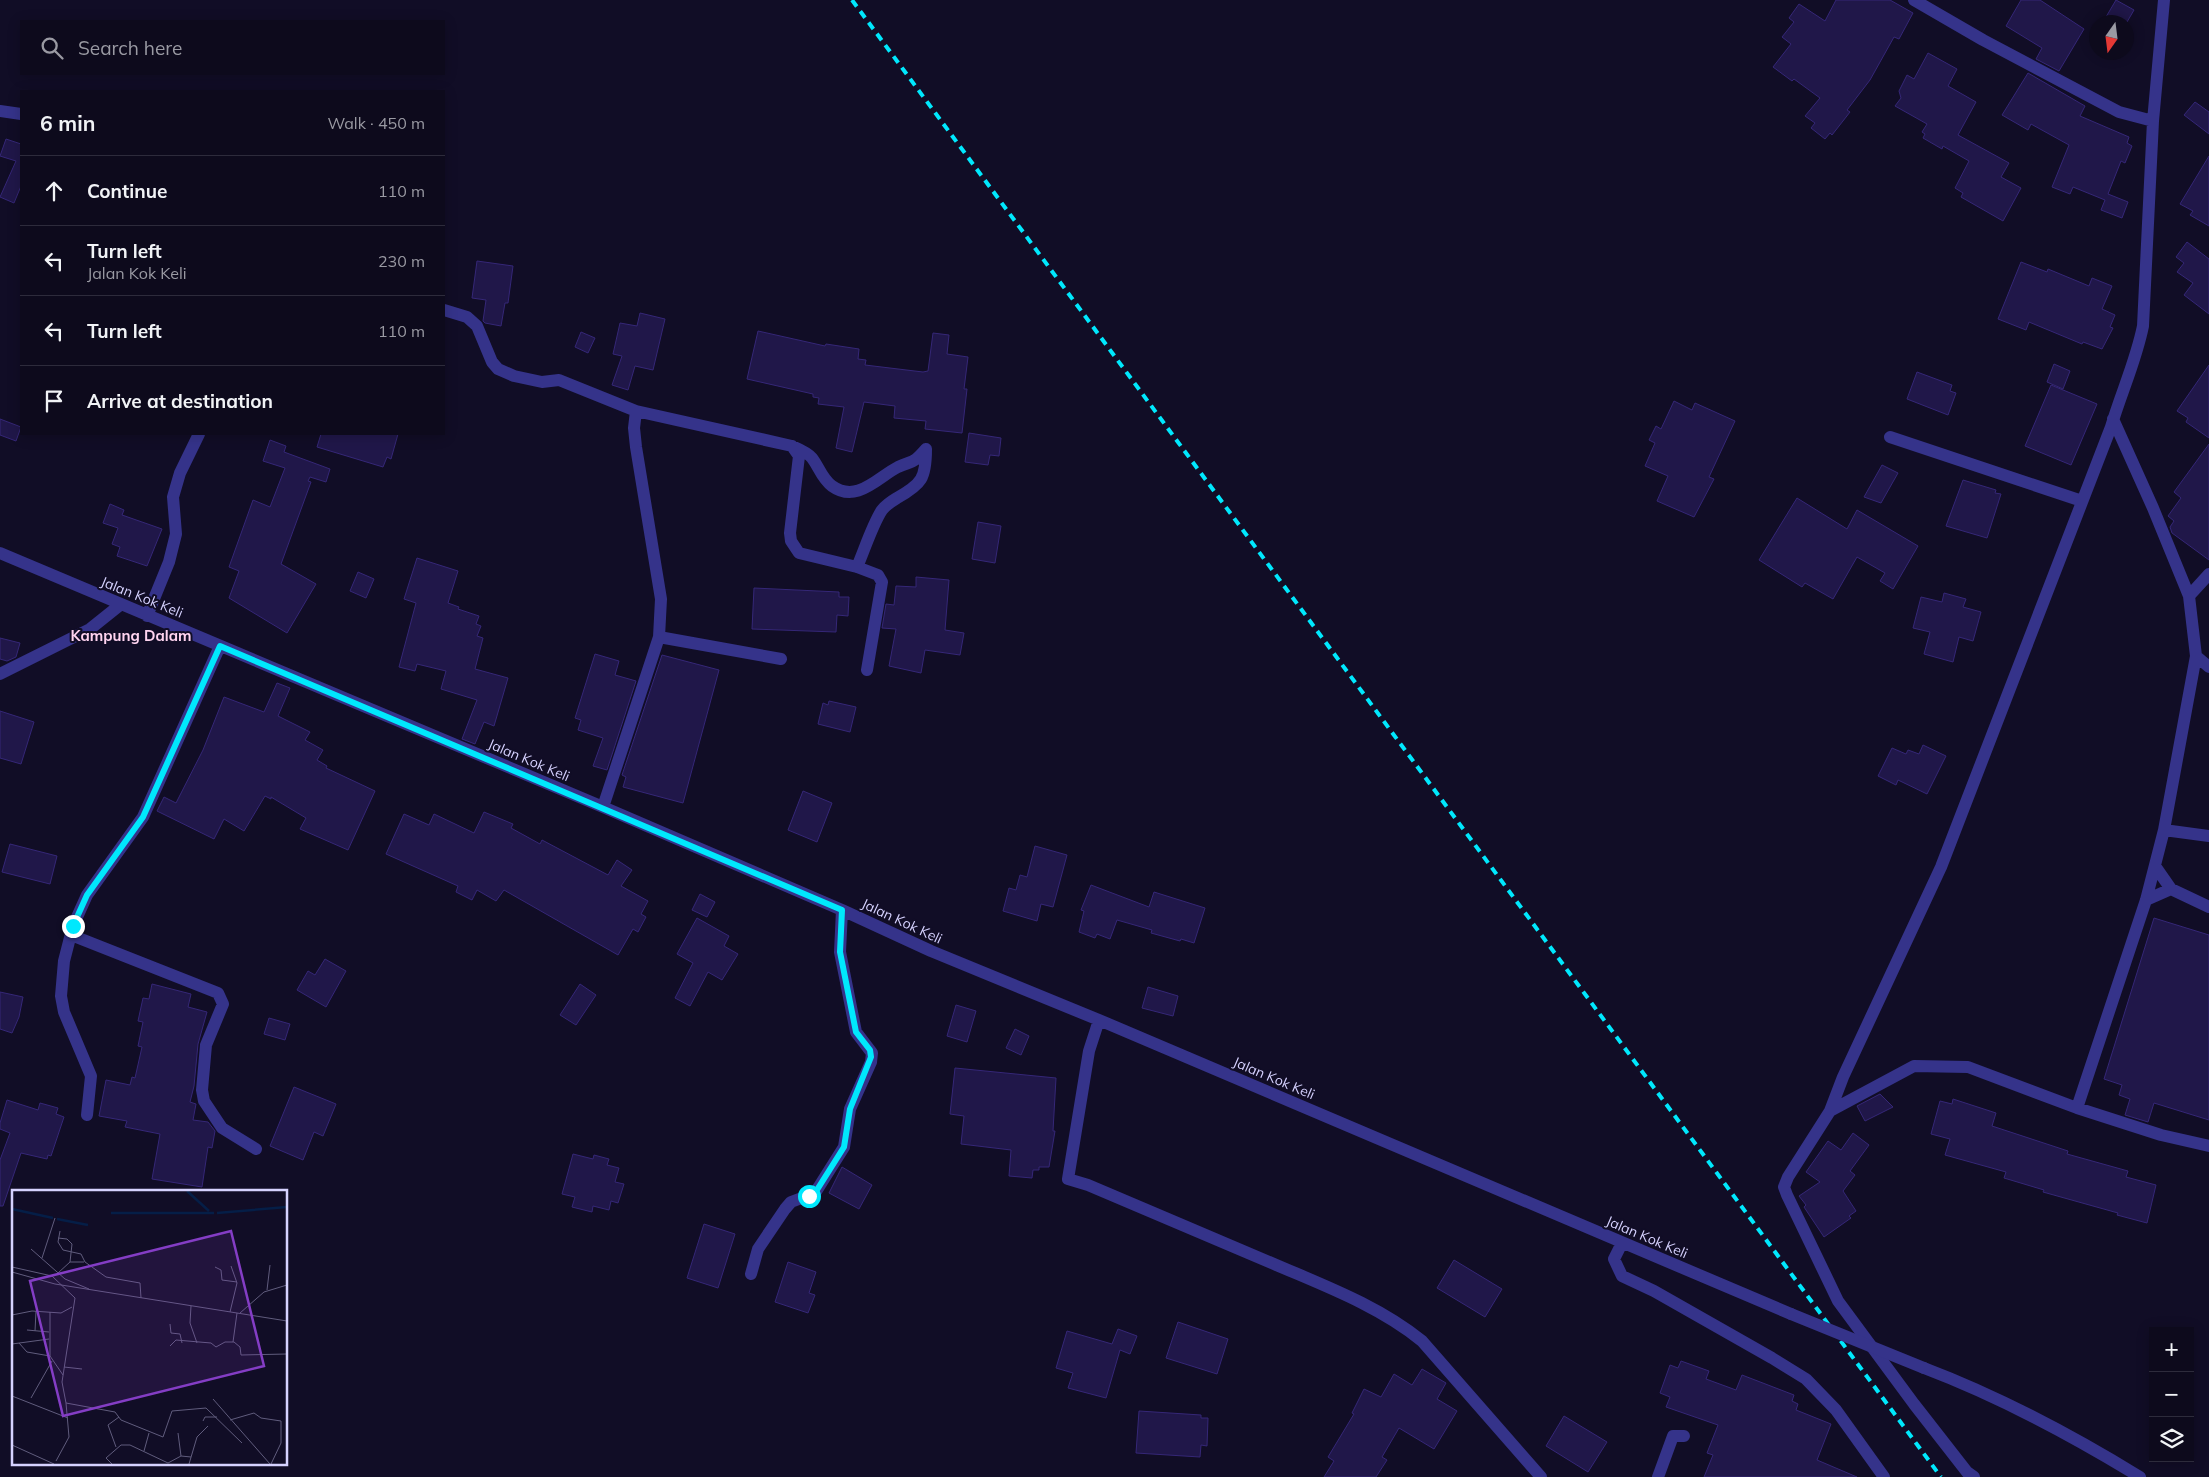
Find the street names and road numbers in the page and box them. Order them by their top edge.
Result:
street label: Jalan Kok Keli [98,572,186,622]
street label: Jalan Kok Keli [485,735,573,785]
street label: Jalan Kok Keli [859,894,945,948]
street label: Jalan Kok Keli [1230,1053,1318,1103]
street label: Jalan Kok Keli [1603,1212,1691,1262]

